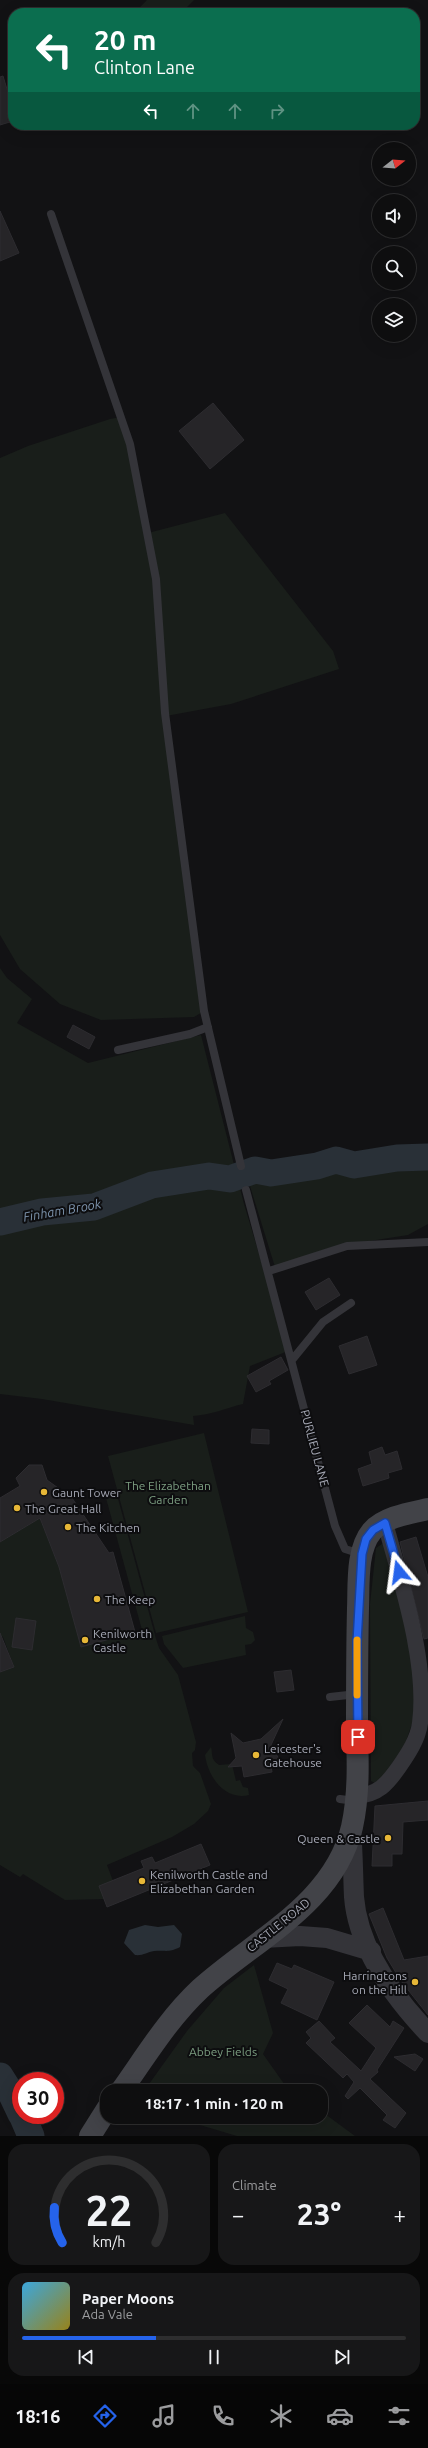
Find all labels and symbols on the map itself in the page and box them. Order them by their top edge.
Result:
north arrow [372,142,416,186]
water label: Finham Brook [22,1196,102,1224]
street label: PURLIEU LANE [298,1408,332,1488]
park label: The Elizabethan Garden [125,1479,211,1506]
place label: Gaunt Tower [52,1486,121,1499]
marker: Gaunt Tower [39,1487,49,1497]
place label: The Great Hall [25,1502,101,1515]
marker: The Great Hall [12,1503,22,1513]
place label: The Kitchen [76,1521,140,1534]
marker: The Kitchen [63,1522,73,1532]
position arrow [378,1551,420,1593]
place label: The Keep [105,1593,155,1606]
marker: The Keep [92,1594,102,1604]
place label: Kenilworth Castle [93,1627,152,1654]
marker: Kenilworth Castle [80,1635,90,1645]
pin [341,1720,375,1754]
place label: Leicester's Gatehouse [264,1742,322,1769]
marker: Leicester's Gatehouse [251,1750,261,1760]
place label: Queen & Castle [297,1832,380,1845]
marker: Queen & Castle [383,1833,393,1843]
place label: Kenilworth Castle and Elizabethan Garden [150,1868,268,1895]
marker: Kenilworth Castle and Elizabethan Garden [137,1876,147,1886]
street label: CASTLE ROAD [244,1896,312,1954]
place label: Harringtons on the Hill [343,1969,407,1996]
marker: Harringtons on the Hill [410,1977,420,1987]
park label: Abbey Fields [189,2045,257,2058]
speed limit sign: 30 [12,2072,64,2124]

